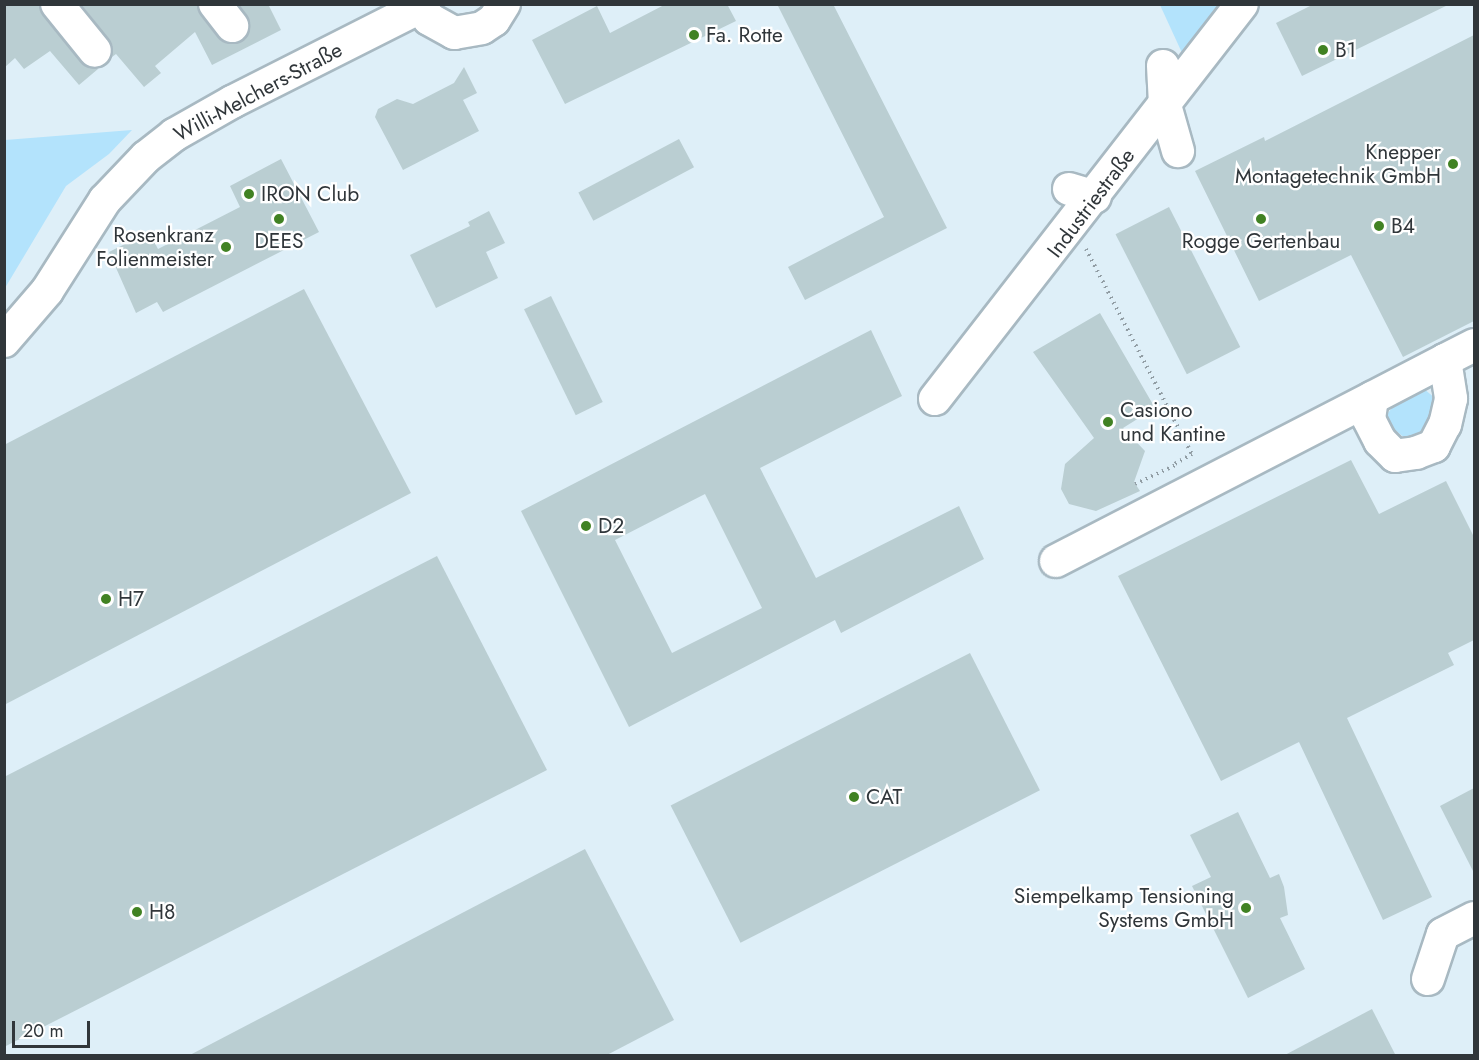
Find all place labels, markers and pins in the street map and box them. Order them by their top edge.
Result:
place label: Fa. Rotte [706,22,783,48]
marker: Fa. Rotte [687,28,701,42]
place label: B1 [1335,37,1356,63]
marker: B1 [1316,43,1330,57]
place label: Knepper Montagetechnik GmbH [1235,139,1441,189]
marker: Knepper Montagetechnik GmbH [1446,157,1460,171]
place label: IRON Club [261,181,359,207]
marker: IRON Club [242,187,256,201]
marker: DEES [272,212,286,226]
marker: Rogge Gertenbau [1254,212,1268,226]
place label: B4 [1391,213,1415,239]
marker: B4 [1372,219,1386,233]
place label: Rosenkranz Folienmeister [96,222,214,272]
place label: DEES [255,228,303,254]
place label: Rogge Gertenbau [1182,228,1340,254]
marker: Rosenkranz Folienmeister [219,240,233,254]
place label: Casiono und Kantine [1120,397,1226,447]
marker: Casiono und Kantine [1101,415,1115,429]
place label: D2 [598,513,624,539]
marker: D2 [579,519,593,533]
place label: H7 [118,586,144,612]
marker: H7 [99,592,113,606]
place label: CAT [866,784,902,810]
marker: CAT [847,790,861,804]
place label: Siempelkamp Tensioning Systems GmbH [1014,883,1234,933]
place label: H8 [149,899,175,925]
marker: Siempelkamp Tensioning Systems GmbH [1239,901,1253,915]
marker: H8 [130,905,144,919]

